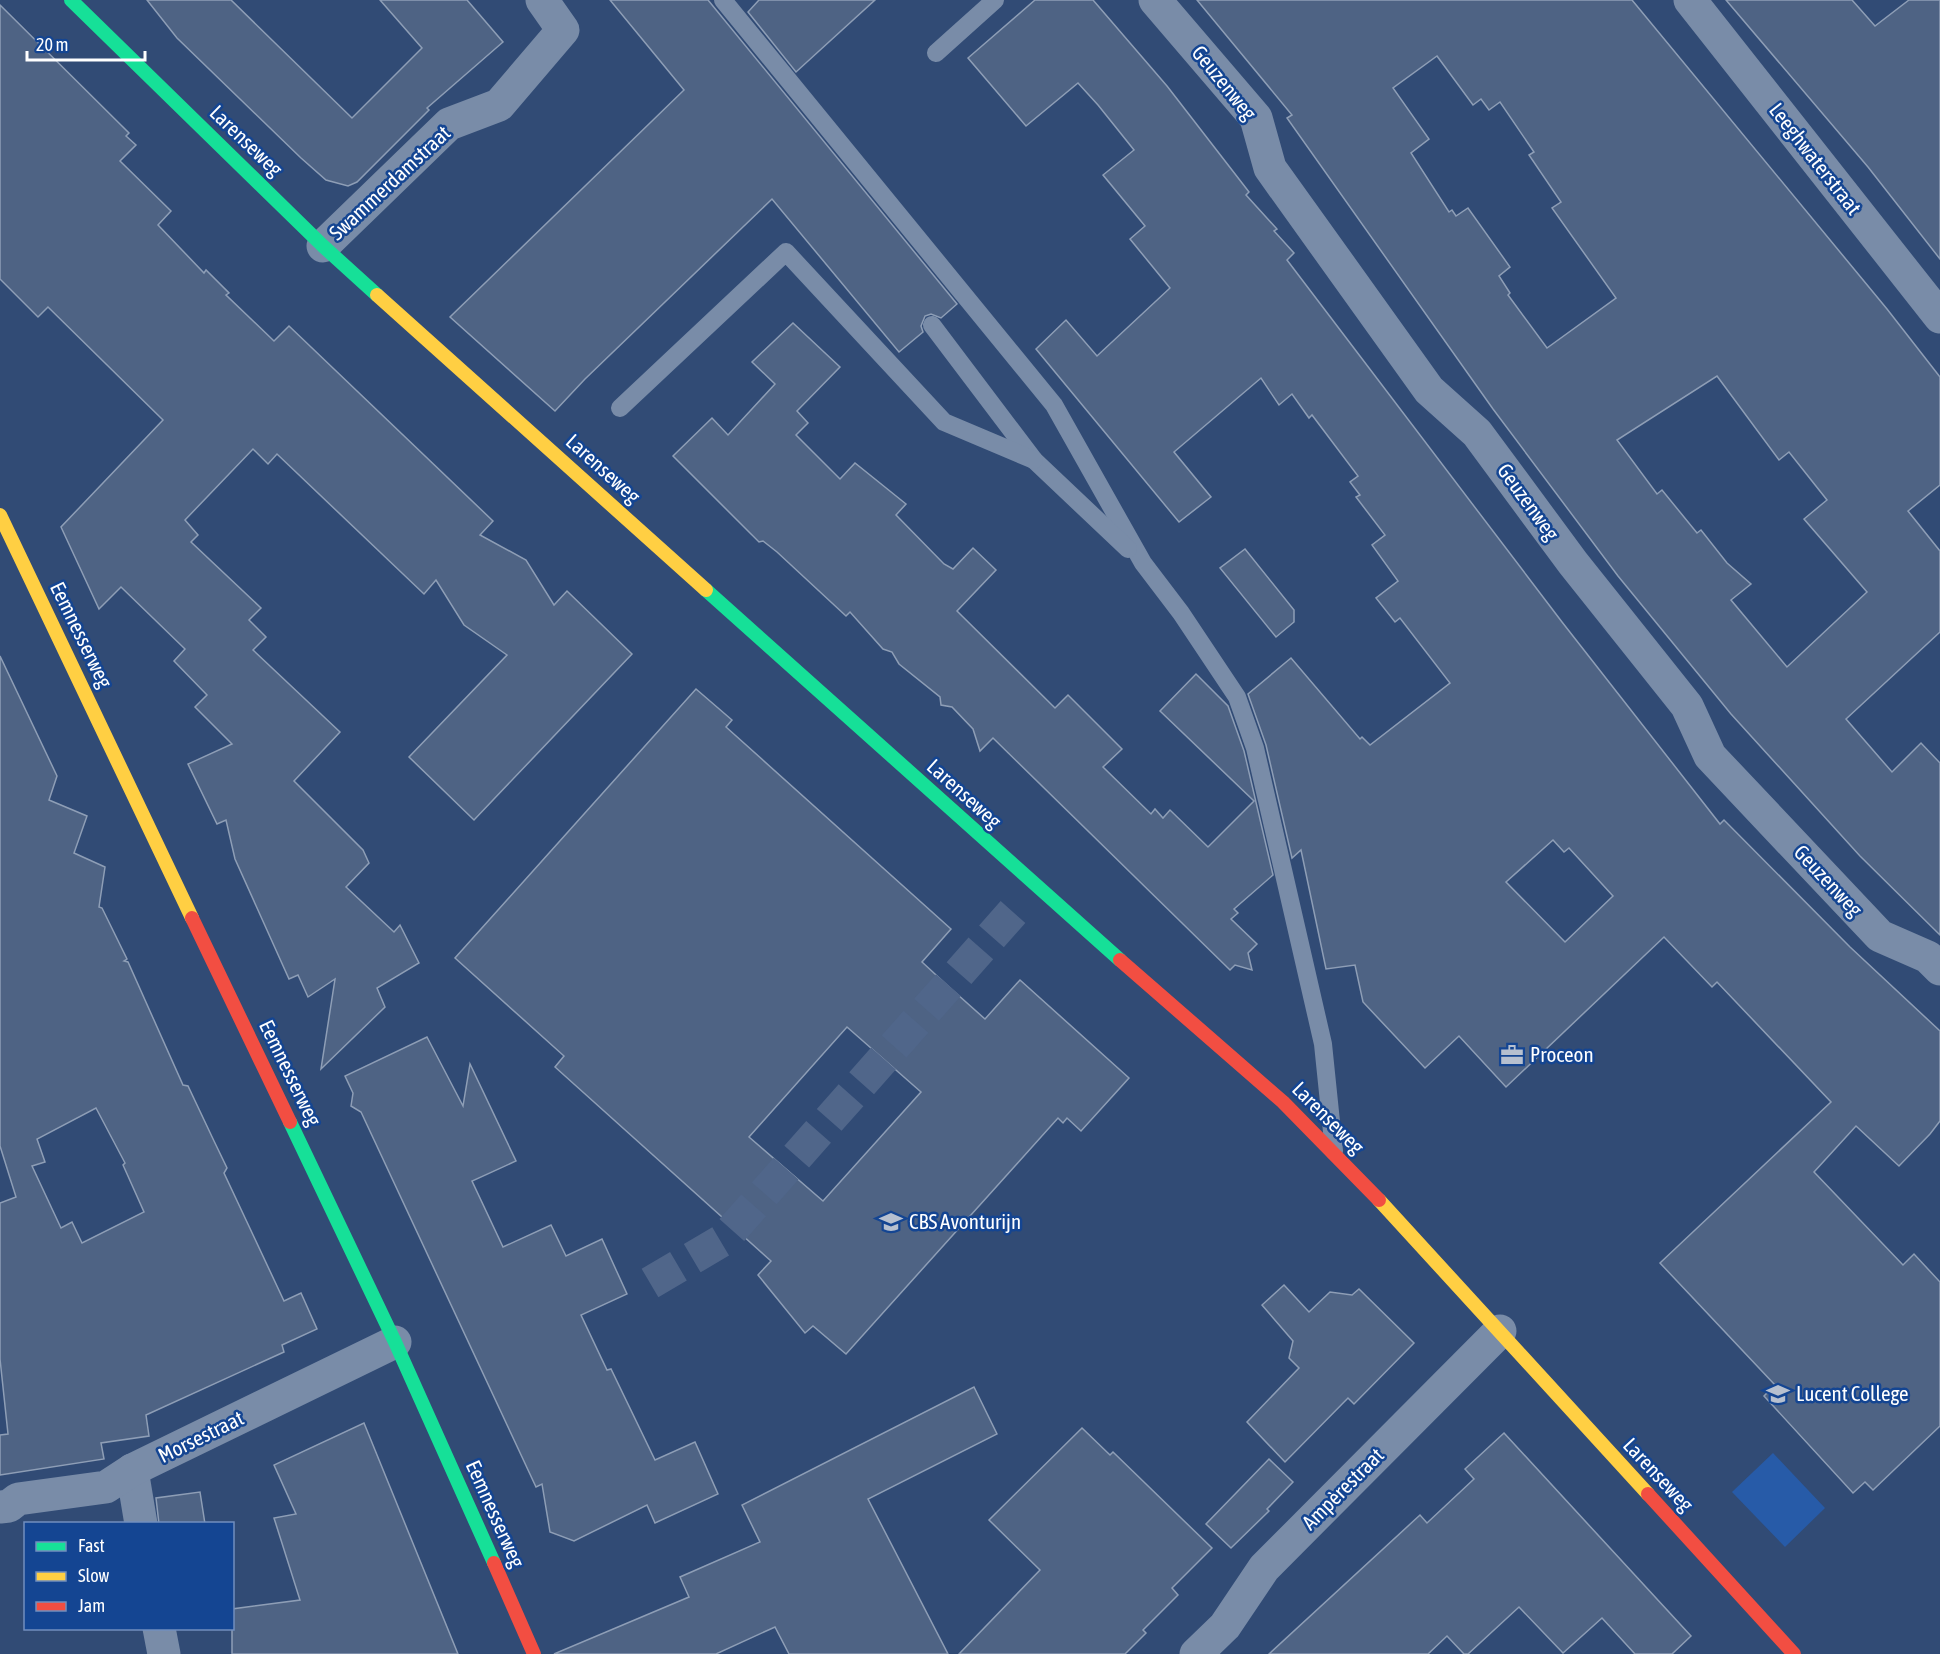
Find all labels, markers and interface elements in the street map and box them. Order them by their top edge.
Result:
scale bar [27,24,146,62]
text: 20 m [36,34,68,55]
street label: Geuzenweg [1188,40,1262,124]
street label: Leeghwaterstraat [1765,98,1867,219]
street label: Larenseweg [205,100,288,181]
street label: Swammerdamstraat [324,120,455,244]
street label: Larenseweg [562,429,646,508]
street label: Geuzenweg [1493,458,1565,544]
street label: Eemnesserweg [46,578,118,691]
street label: Larenseweg [923,754,1007,833]
street label: Geuzenweg [1790,840,1868,921]
street label: Eemnesserweg [255,1016,327,1129]
office icon: Proceon [1499,1042,1525,1068]
place label: Proceon [1530,1042,1594,1066]
street label: Larenseweg [1288,1076,1370,1158]
school or university icon: CBS Avonturijn [878,1209,904,1235]
place label: CBS Avonturijn [909,1209,1021,1233]
school or university icon: Lucent College [1765,1381,1791,1407]
place label: Lucent College [1796,1381,1909,1405]
street label: Morsestraat [154,1405,247,1467]
street label: Larenseweg [1619,1433,1699,1516]
street label: Ampèrestraat [1297,1443,1388,1534]
street label: Eemnesserweg [462,1456,530,1571]
legend [24,1522,234,1630]
text: Fast [78,1535,105,1556]
text: Slow [78,1565,109,1586]
text: Jam [78,1595,105,1616]

